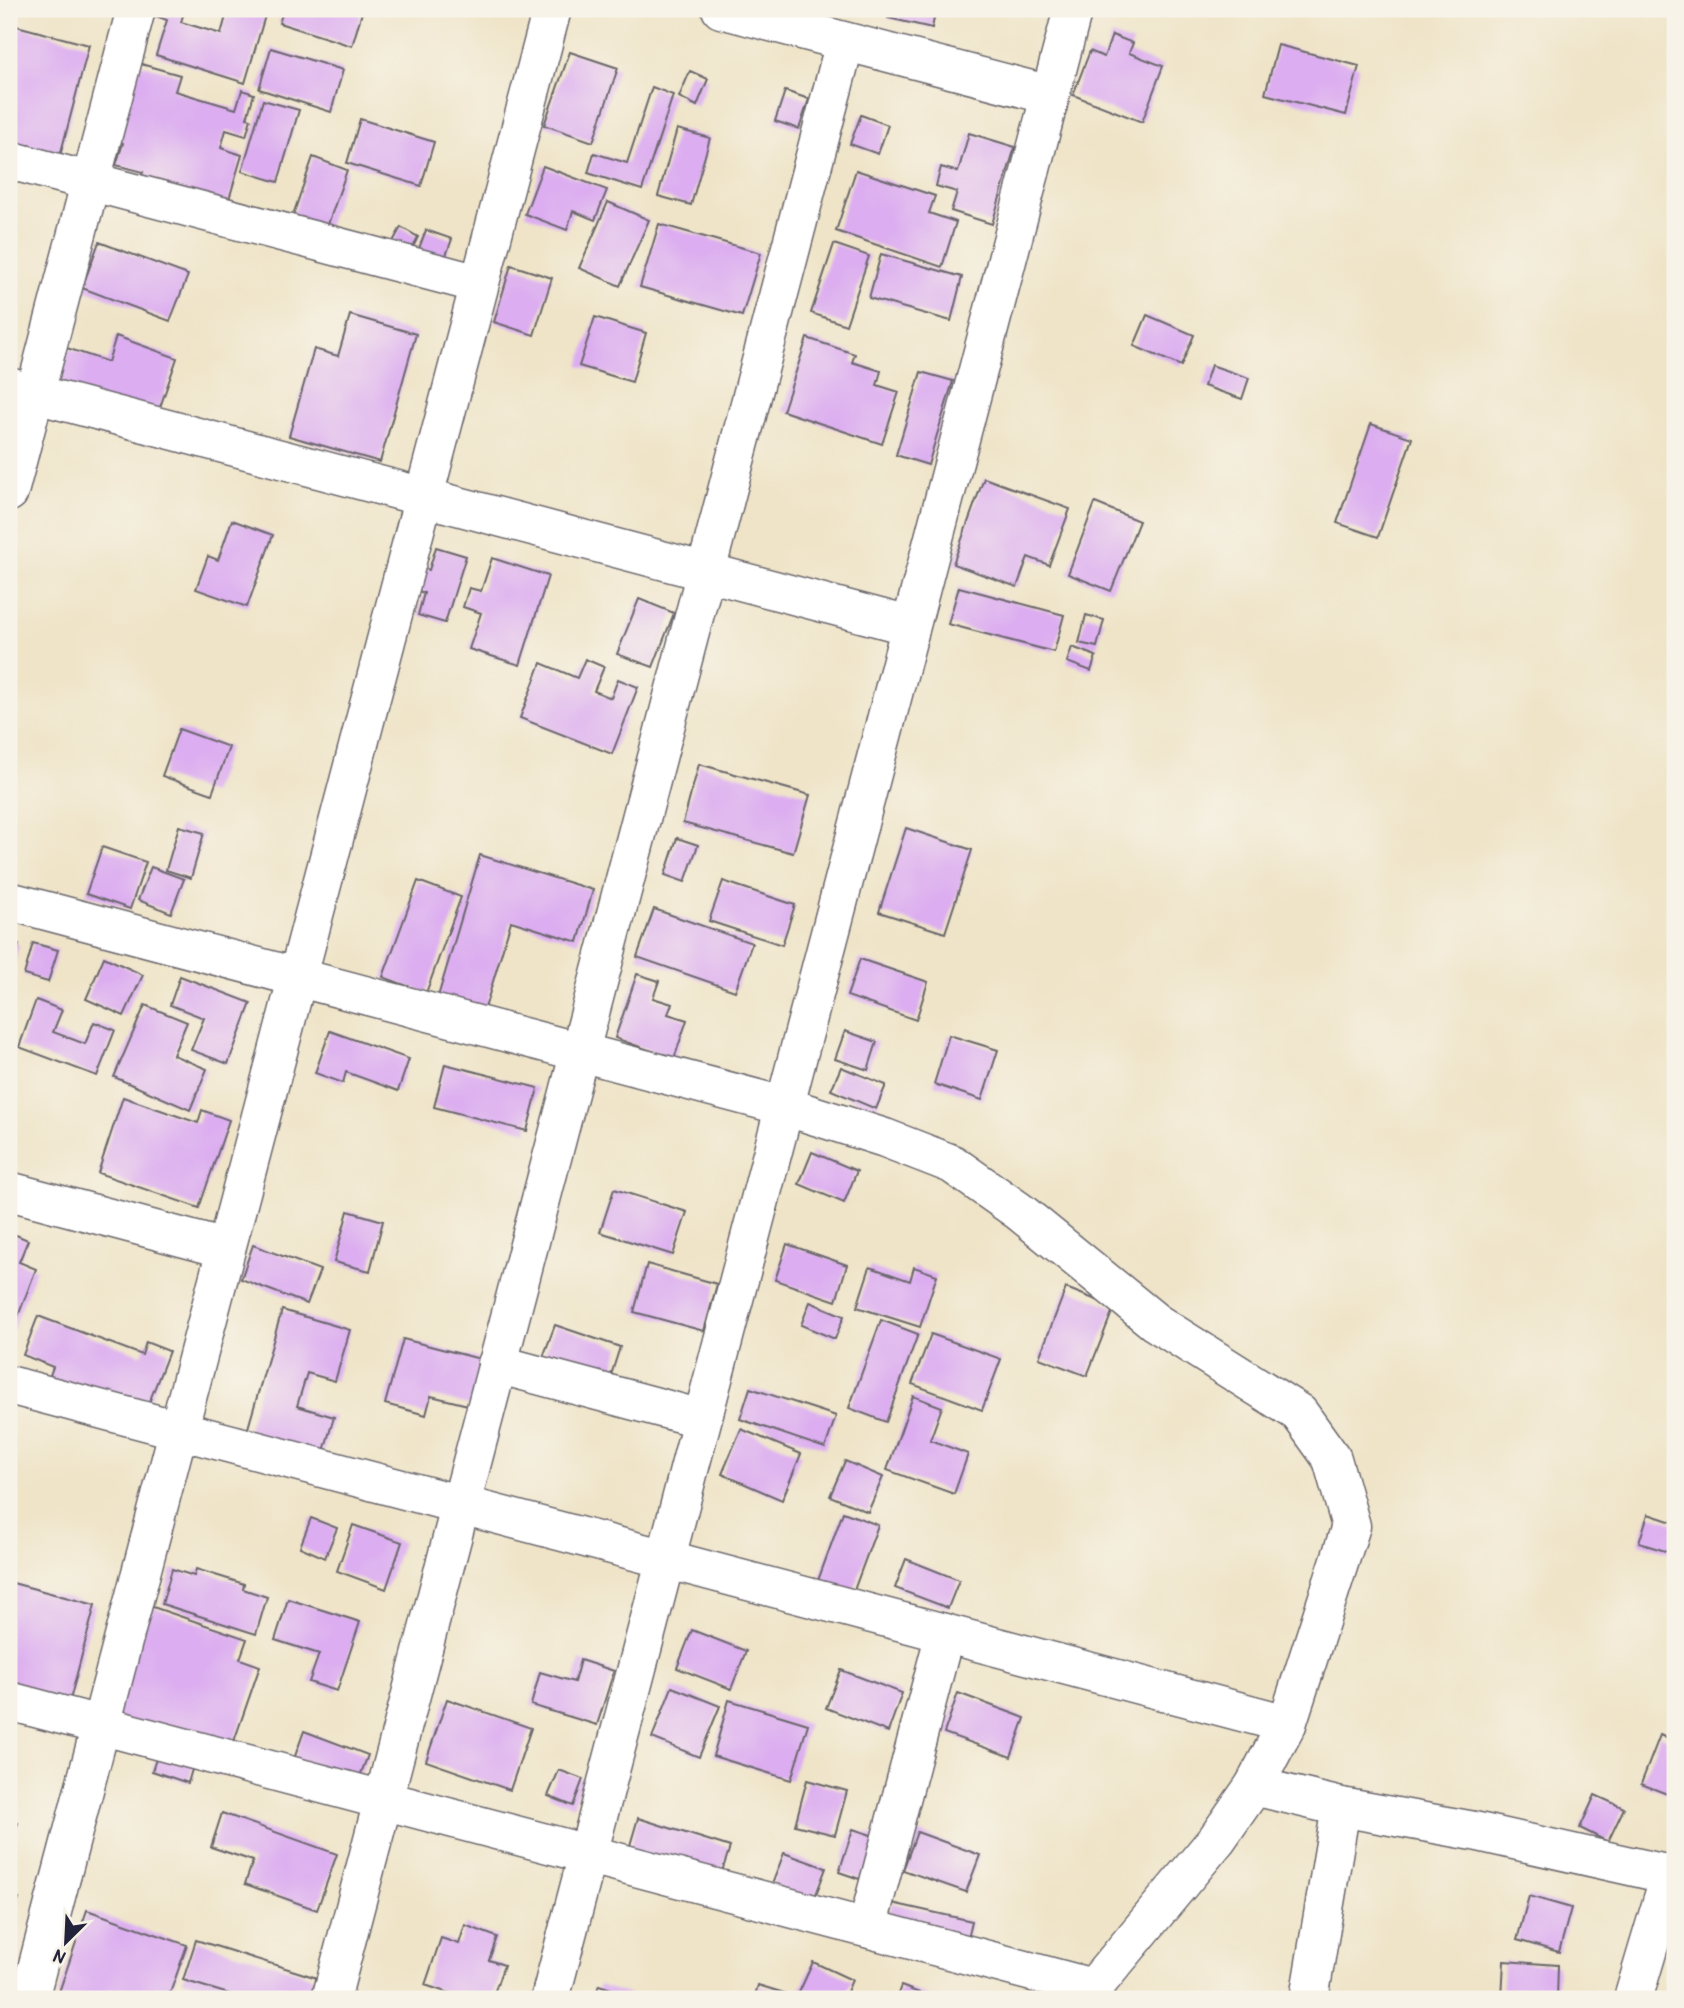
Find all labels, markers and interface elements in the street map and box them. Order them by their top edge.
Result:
north arrow [32,1906,102,1976]
text: N [49,1944,69,1971]

